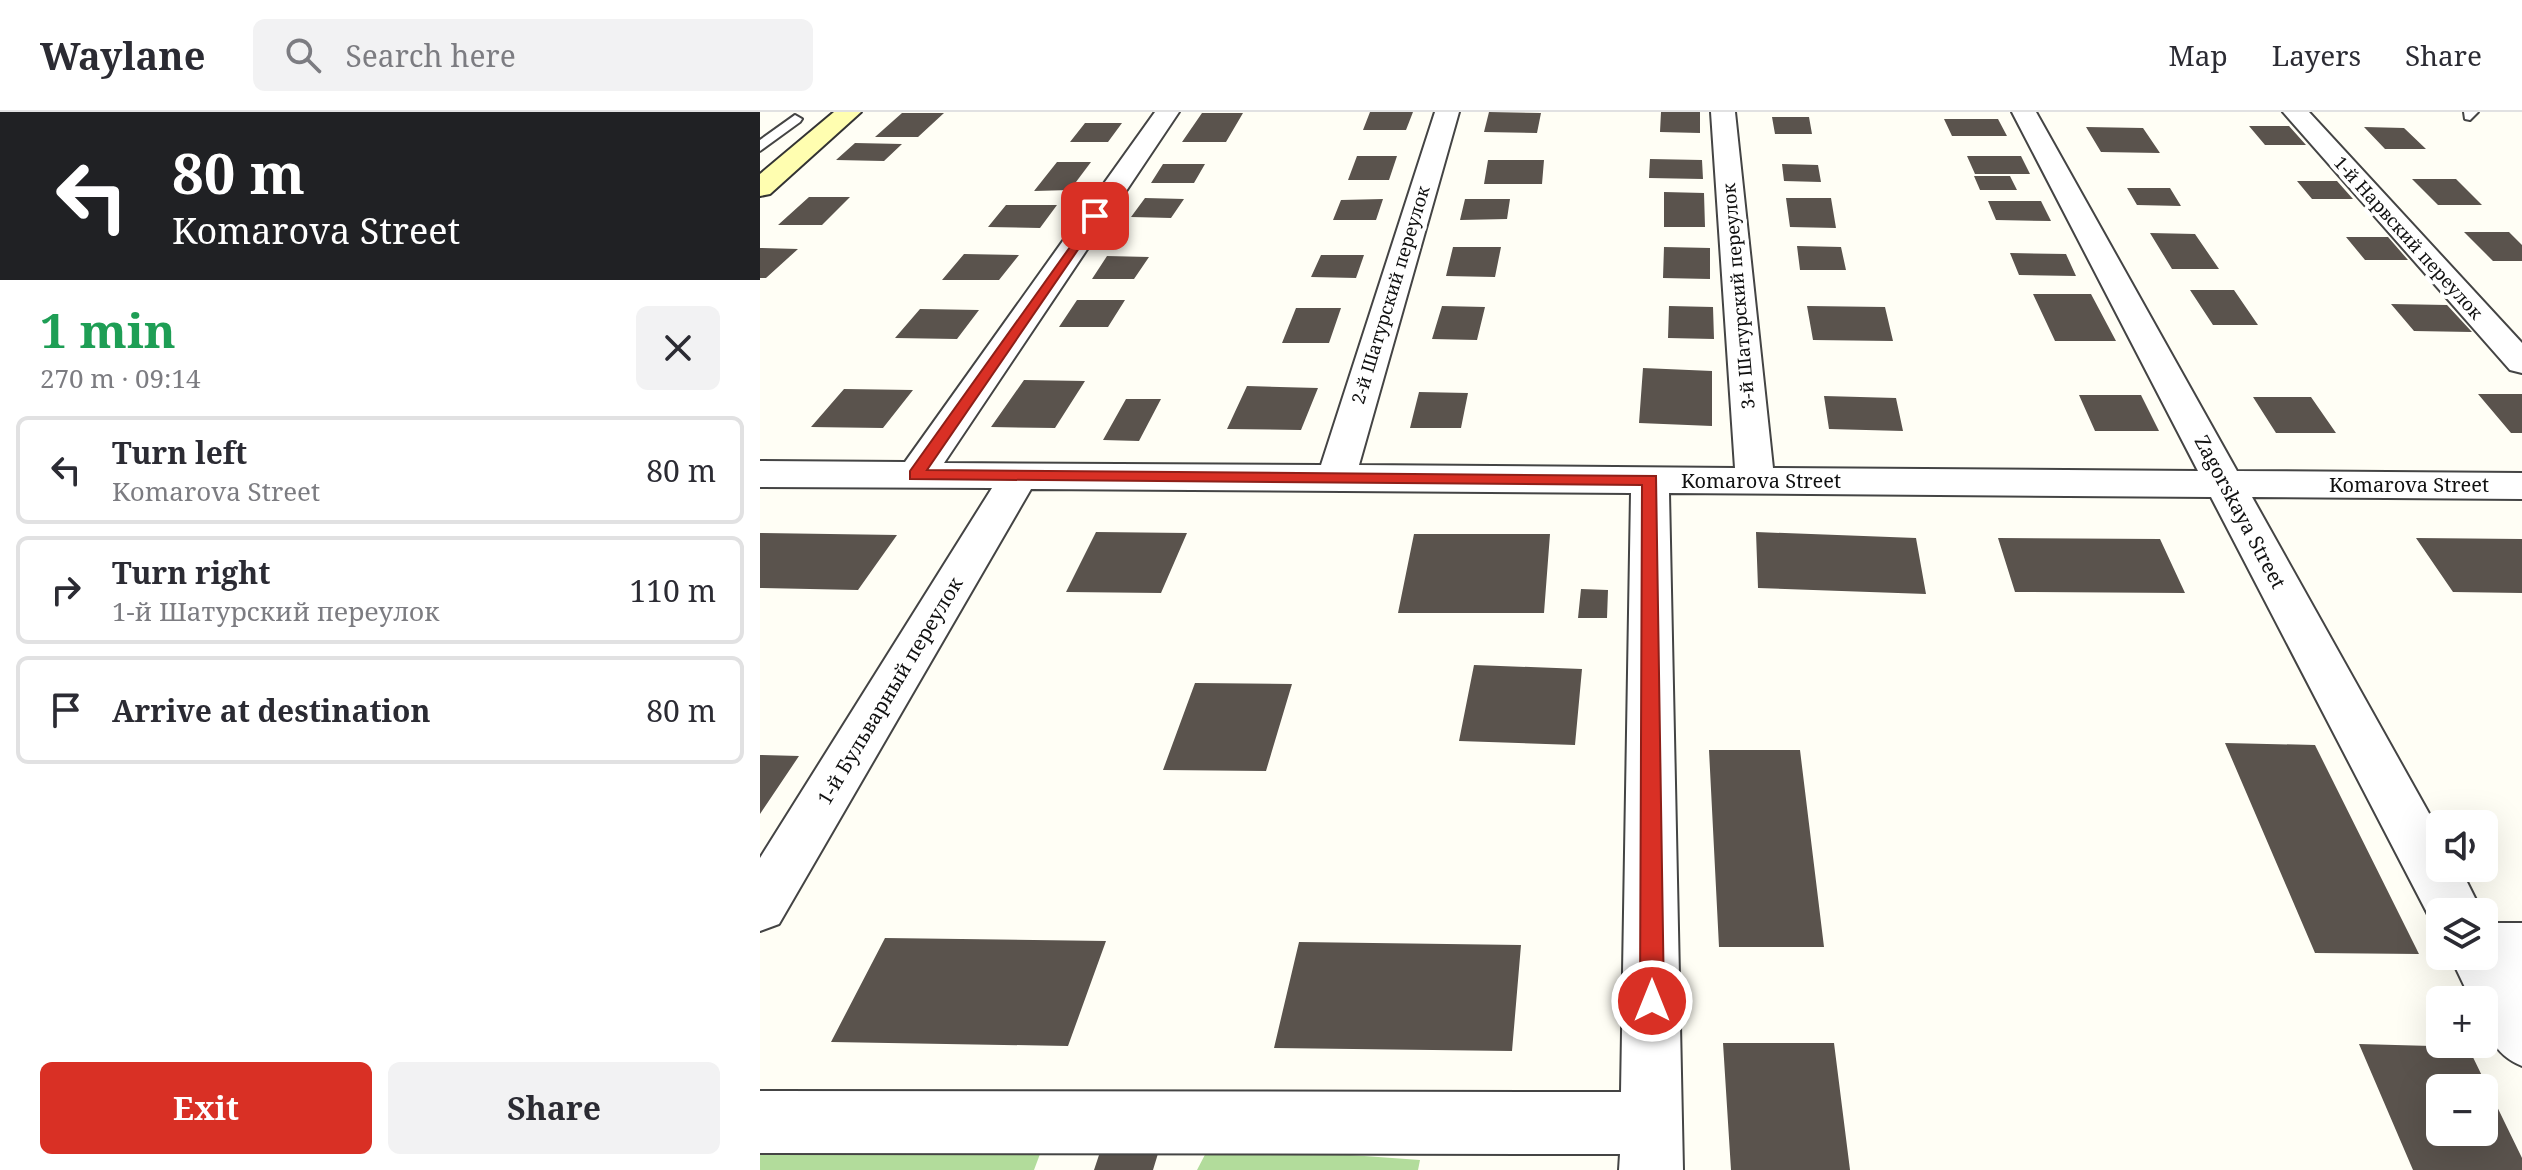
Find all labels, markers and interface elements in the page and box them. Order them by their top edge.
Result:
search box [253,19,813,91]
text: Waylane [40,29,205,81]
icon: search [281,33,325,77]
text: Search here [345,35,516,76]
text: Map [2169,36,2228,74]
text: Layers [2272,36,2361,74]
text: Share [2405,36,2482,74]
text: 80 m [172,134,305,210]
icon: left [40,144,144,248]
street label: 1-й Нарвский переулок [2329,151,2489,324]
pin [1061,182,1129,250]
street label: 2-й Шатурский переулок [1345,182,1435,407]
street label: 3-й Шатурский переулок [1716,182,1760,410]
icon: arrive [1073,194,1117,238]
text: Komarova Street [172,206,460,255]
text: 1 min [40,297,176,362]
button: close [636,306,720,390]
text: 270 m · 09:14 [40,360,201,396]
street label: Zagorskaya Street [2189,430,2292,593]
text: Turn left [112,432,247,473]
icon: left [44,448,88,492]
text: 80 m [646,450,716,491]
street label: Komarova Street [1681,467,1841,494]
street label: Komarova Street [2329,471,2489,498]
text: Komarova Street [112,473,320,509]
text: Turn right [112,552,270,593]
icon: right [44,568,88,612]
text: 110 m [630,570,716,611]
street label: 1-й Бульварный переулок [811,572,968,810]
text: 1-й Шатурский переулок [112,593,440,629]
icon: arrive [44,688,88,732]
text: Arrive at destination [112,690,431,731]
text: 80 m [646,690,716,731]
map controls [2426,810,2498,1146]
button: sound [2426,810,2498,882]
button: layers [2426,898,2498,970]
position arrow [1610,959,1694,1043]
button: + [2426,986,2498,1058]
button: Exit [40,1062,372,1154]
button: Share [388,1062,720,1154]
button: − [2426,1074,2498,1146]

